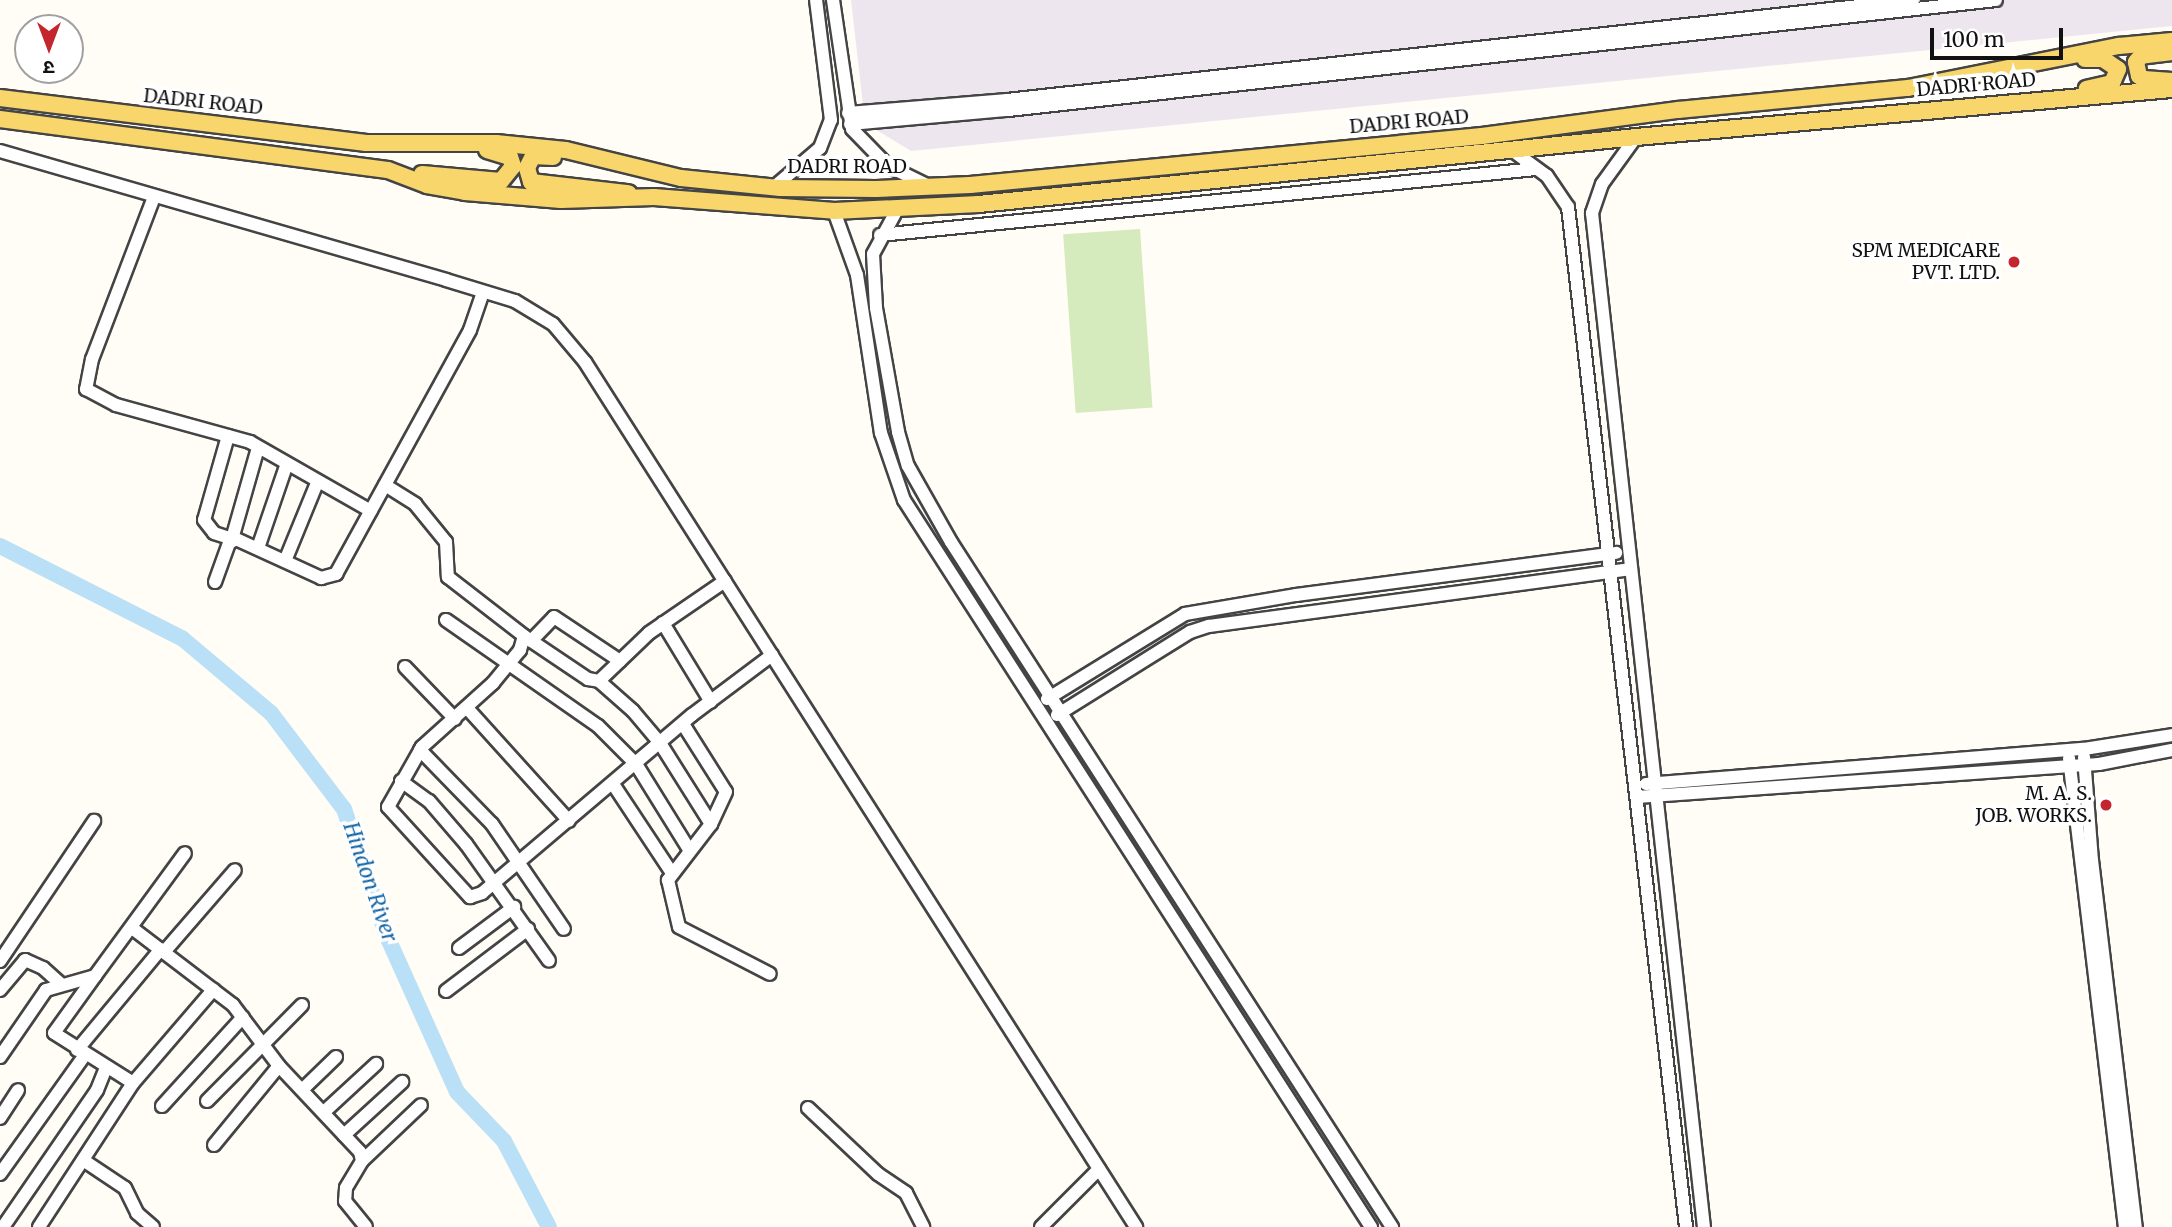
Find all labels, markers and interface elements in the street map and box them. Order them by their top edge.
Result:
north arrow [14,14,84,84]
scale bar [1934,14,2067,58]
text: 100 m [1943,26,2005,53]
text: उ [43,56,55,80]
street label: DADRI ROAD [1915,68,2037,102]
street label: DADRI ROAD [142,84,264,120]
street label: DADRI ROAD [1348,105,1470,139]
street label: DADRI ROAD [787,156,907,178]
place label: SPM MEDICARE PVT. LTD. [1851,240,2000,284]
marker: SPM MEDICARE PVT. LTD. [2006,254,2022,270]
place label: M. A. S. JOB. WORKS. [1975,783,2092,827]
marker: M. A. S. JOB. WORKS. [2098,797,2114,813]
water label: Hindon River [338,819,402,945]

